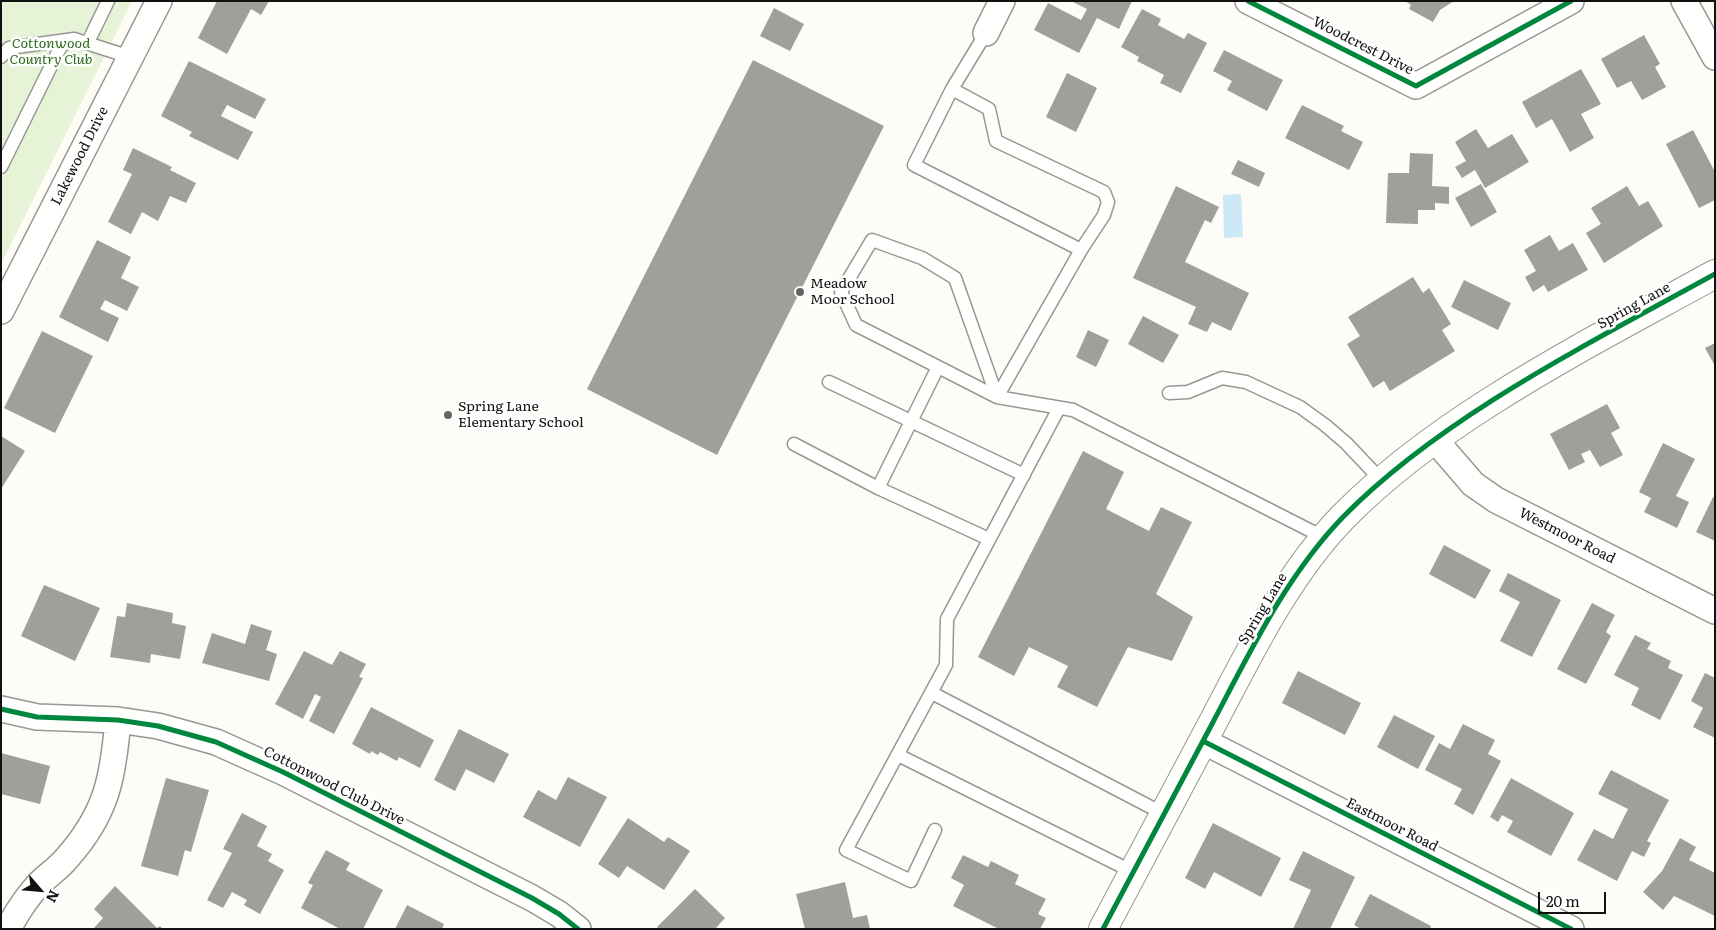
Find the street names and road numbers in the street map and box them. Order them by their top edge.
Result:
street label: Woodcrest Drive [1310,13,1416,79]
street label: Lakewood Drive [48,104,112,208]
street label: Spring Lane [1595,279,1673,333]
street label: Westmoor Road [1516,505,1618,567]
street label: Spring Lane [1235,570,1291,648]
street label: Cottonwood Club Drive [261,743,407,829]
street label: Eastmoor Road [1343,795,1441,855]

